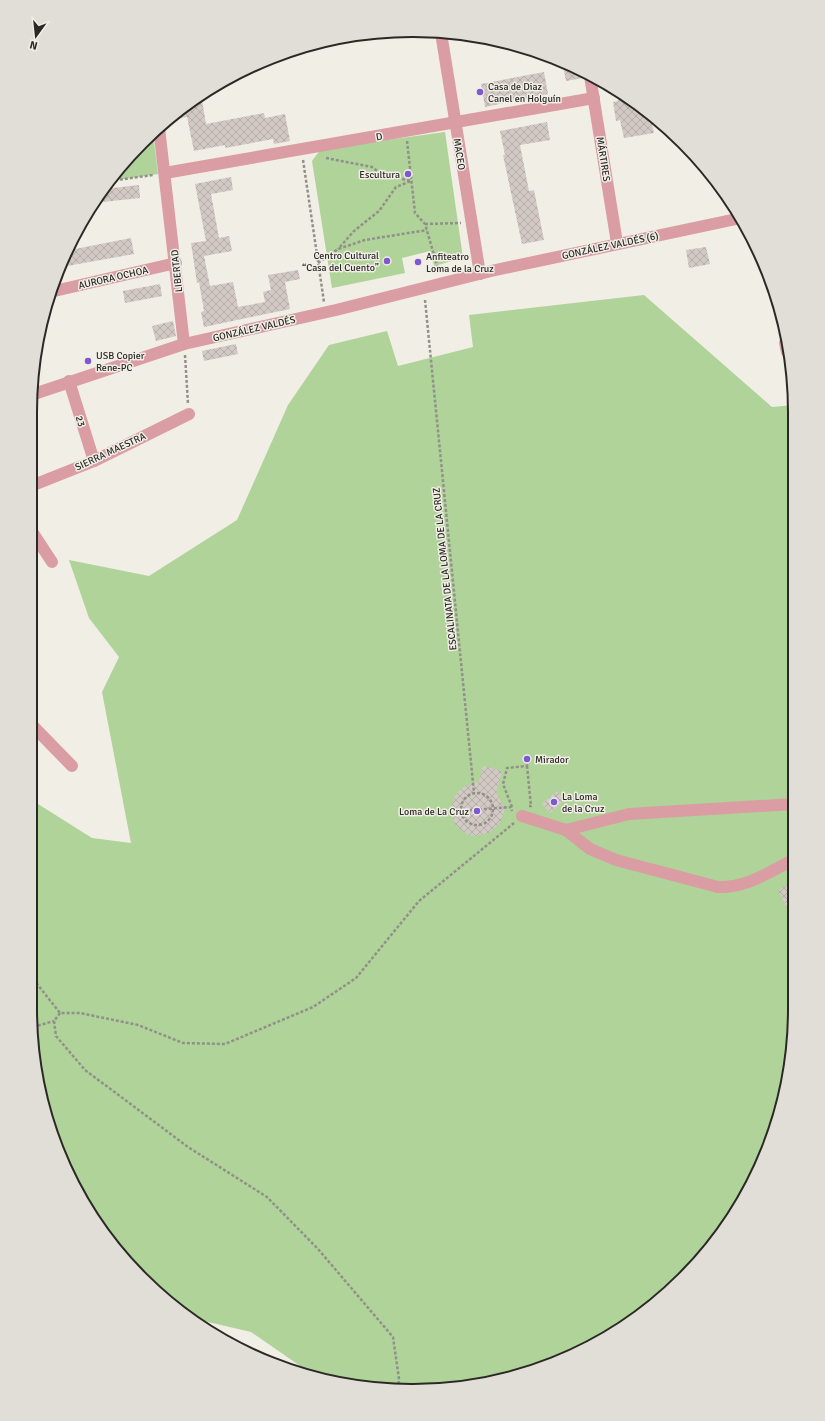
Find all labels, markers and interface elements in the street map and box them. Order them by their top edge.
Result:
north arrow [16,16,56,56]
text: N [28,38,39,52]
place label: Casa de Diaz Canel en Holguín [488,81,561,105]
marker: Casa de Diaz Canel en Holguín [475,87,485,97]
street label: D [375,131,383,143]
street label: MÁRTIRES [594,136,614,183]
street label: MACEO [451,137,468,171]
place label: Escultura [359,169,400,181]
marker: Escultura [403,169,413,179]
street label: GONZÁLEZ VALDÉS (6) [561,229,660,262]
street label: LIBERTAD [169,249,185,293]
place label: Centro Cultural “Casa del Cuento” [302,250,379,274]
place label: Anfiteatro Loma de la Cruz [426,251,494,275]
marker: Centro Cultural “Casa del Cuento” [382,256,392,266]
marker: Anfiteatro Loma de la Cruz [413,257,423,267]
street label: AURORA OCHOA [77,264,149,292]
street label: GONZÁLEZ VALDÉS [212,313,297,344]
place label: USB Copier Rene-PC [96,350,145,374]
marker: USB Copier Rene-PC [83,356,93,366]
street label: 23 [73,414,87,428]
street label: SIERRA MAESTRA [73,430,148,474]
street label: ESCALINATA DE LA LOMA DE LA CRUZ [430,486,460,651]
marker: Mirador [522,754,532,764]
place label: Mirador [535,754,569,766]
place label: La Loma de la Cruz [562,791,605,815]
marker: La Loma de la Cruz [549,797,559,807]
place label: Loma de La Cruz [399,806,470,818]
marker: Loma de La Cruz [472,806,482,816]

